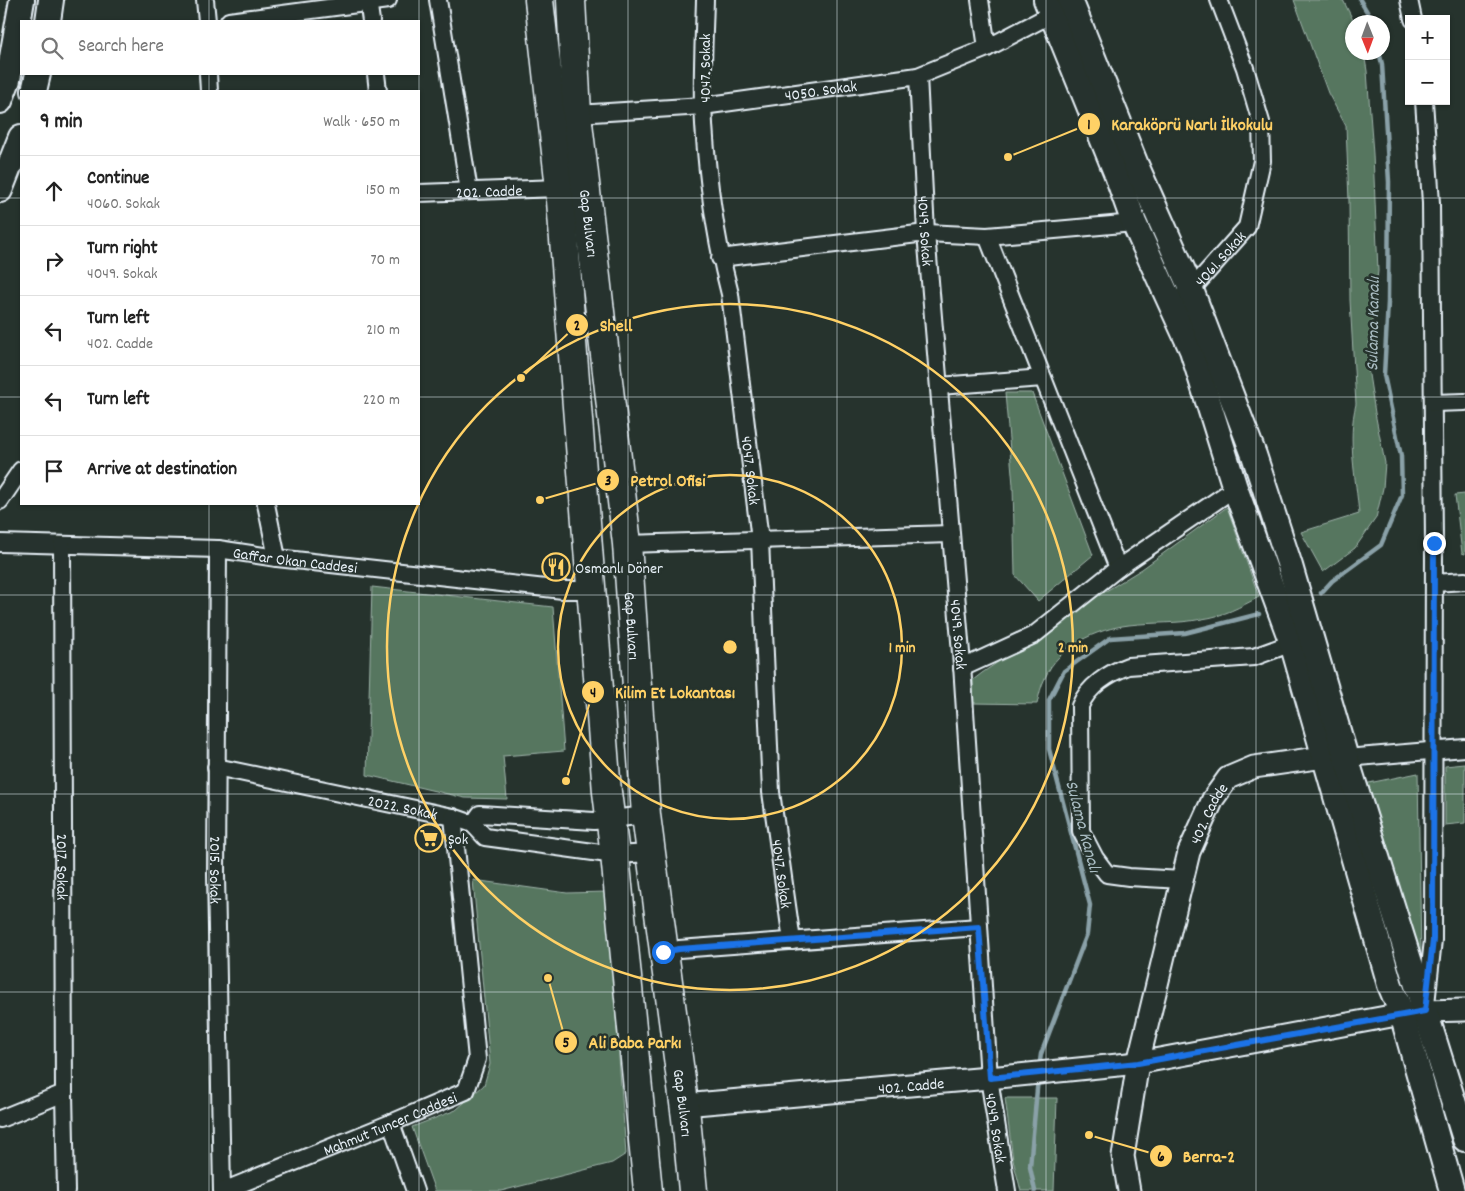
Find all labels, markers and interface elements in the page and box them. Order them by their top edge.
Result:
north arrow [1345,15,1390,60]
map controls [1405,15,1450,105]
button: + [1405,15,1450,60]
search box [20,20,420,75]
street label: 4047. Sokak [695,33,718,103]
icon: search [38,34,66,62]
text: Search here [78,34,164,61]
button: − [1405,60,1450,105]
street label: 4050. Sokak [783,76,859,108]
text: 9 min [40,108,82,138]
callout: Karaköprü Narlı İlkokulu [1077,108,1283,141]
text: Walk · 650 m [323,111,400,134]
text: Karaköprü Narlı İlkokulu [1111,114,1273,139]
text: 1 [1087,115,1091,137]
text: Continue [87,166,149,193]
icon: ahead [40,177,68,205]
text: 150 m [366,179,400,202]
street label: 202. Cadde [455,180,523,206]
street label: Gap Bulvarı [572,188,603,259]
text: 4060. Sokak [87,193,160,216]
street label: 4049. Sokak [910,195,938,267]
street label: 4061. Sokak [1190,227,1253,293]
text: Turn right [87,236,158,263]
icon: right [40,247,68,275]
text: 70 m [370,249,400,272]
text: 4049. Sokak [87,263,157,286]
water label: Sulama Kanalı [1361,275,1388,371]
text: Turn left [87,306,150,333]
callout: Shell [565,309,642,342]
text: Shell [600,315,633,340]
text: 2 [574,316,580,338]
icon: left [40,317,68,345]
text: 210 m [366,319,400,342]
text: 402. Cadde [87,333,153,356]
icon: left [40,387,68,415]
text: Turn left [87,387,150,414]
text: 220 m [363,389,400,412]
street label: 4047. Sokak [733,435,765,506]
icon: arrive [40,457,68,485]
text: Arrive at destination [87,457,237,484]
callout: Petrol Ofisi [595,464,715,497]
text: Petrol Ofisi [630,470,706,495]
text: 3 [605,471,612,493]
route end [1423,532,1446,555]
street label: Gaffar Okan Caddesi [231,542,358,581]
restaurant icon: Osmanlı Döner [541,552,571,582]
place label: Osmanlı Döner [575,558,663,581]
street label: Gap Bulvarı [616,591,644,661]
street label: 4049. Sokak [943,599,971,670]
centre of rings [721,638,739,656]
text: 1 min [889,638,915,660]
text: 2 min [1058,638,1088,660]
callout: Kilim Et Lokantası [580,675,745,708]
text: Kilim Et Lokantası [615,682,735,707]
text: 4 [590,683,596,705]
water label: Sulama Kanalı [1057,778,1106,877]
street label: 402. Cadde [1185,779,1235,849]
street label: 2022. Sokak [365,790,439,827]
supermarket icon: Şok [414,823,444,853]
place label: Şok [448,829,468,852]
street label: 2017. Sokak [49,834,72,900]
street label: 2015. Sokak [202,836,226,904]
street label: 4047. Sokak [764,838,796,910]
route start [652,941,675,964]
callout: Ali Baba Parkı [553,1025,691,1058]
text: Ali Baba Parkı [589,1032,681,1057]
text: 5 [563,1033,570,1055]
street label: Gap Bulvarı [666,1068,697,1138]
street label: 402. Cadde [877,1073,945,1102]
street label: Mahmut Tuncer Caddesi [320,1087,461,1163]
street label: 4049. Sokak [978,1092,1011,1165]
callout: Berra-2 [1148,1139,1246,1172]
text: Berra-2 [1183,1146,1235,1171]
text: 6 [1157,1147,1165,1169]

